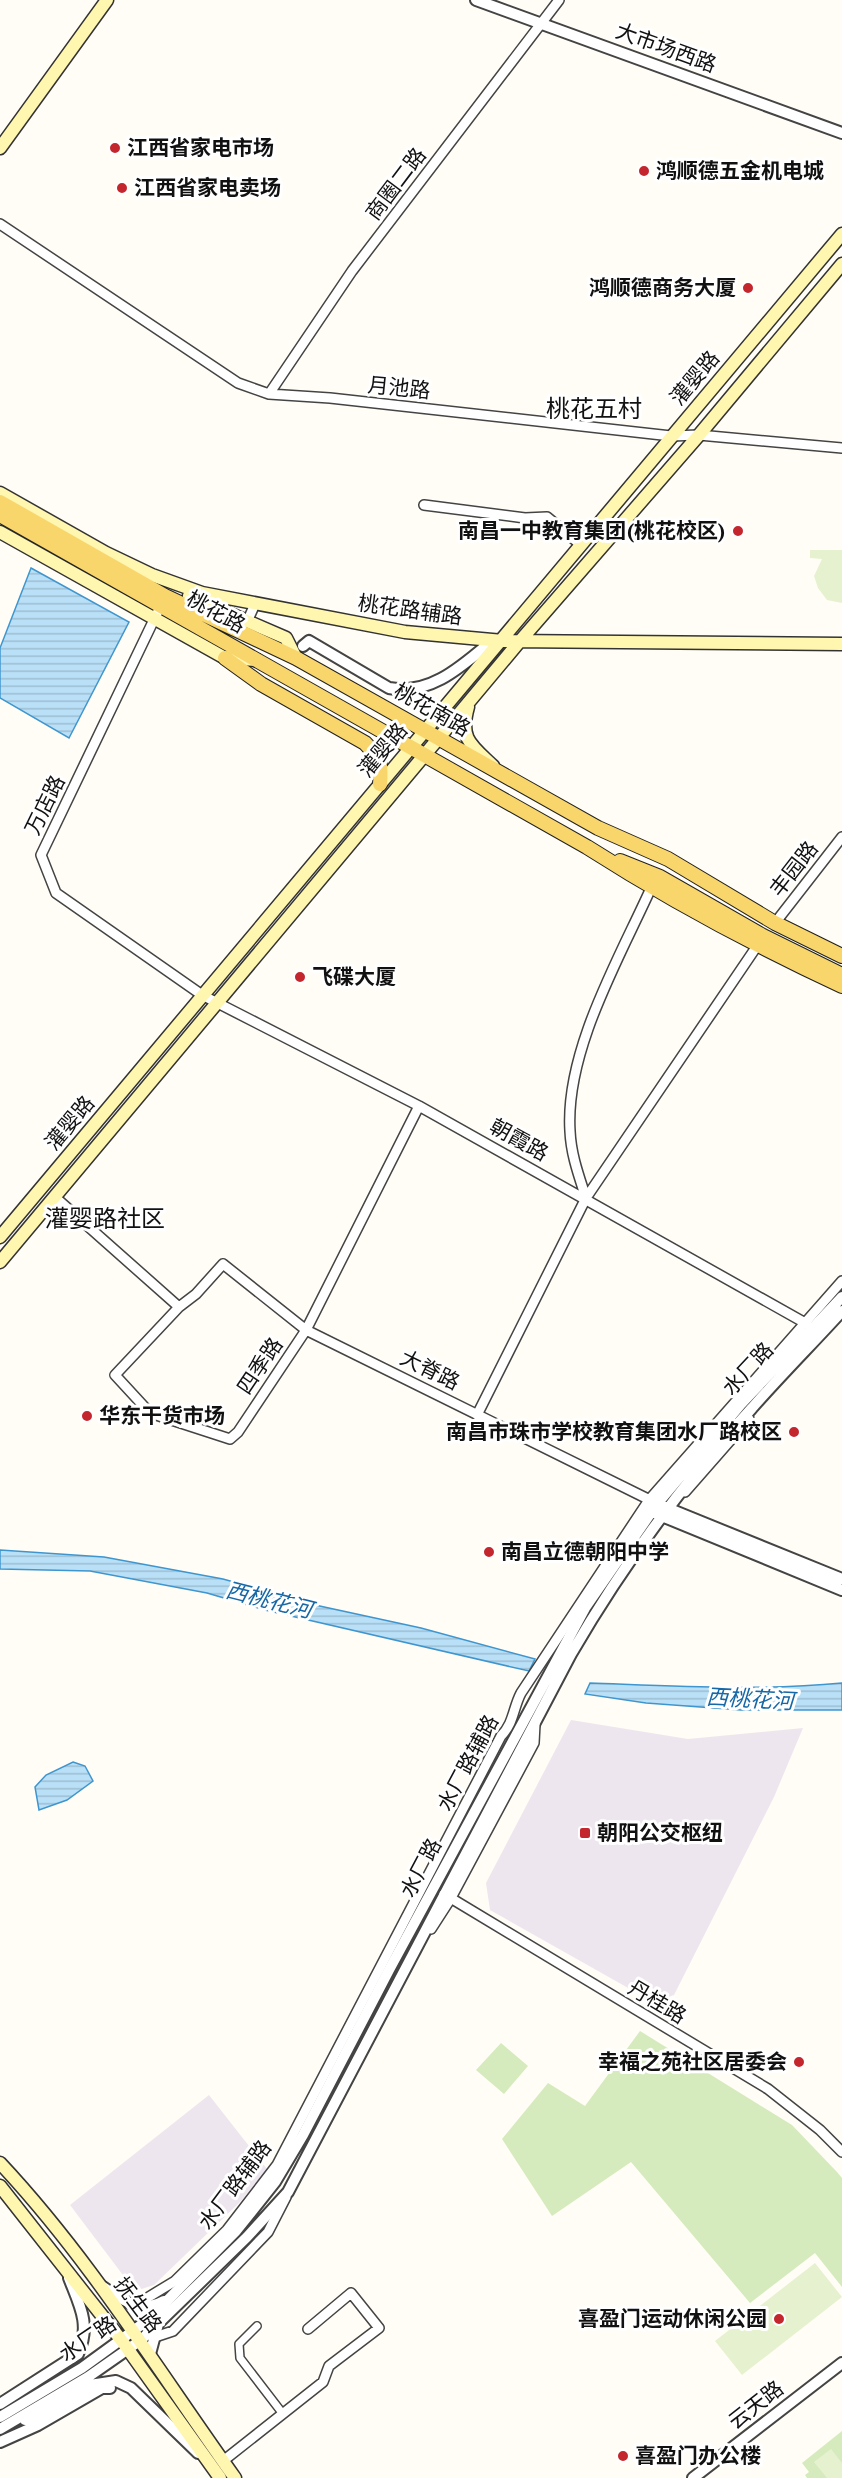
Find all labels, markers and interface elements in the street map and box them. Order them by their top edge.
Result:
street label: 大市场西路 [613,19,719,77]
place label: 江西省家电市场 [127,136,274,160]
marker: 江西省家电市场 [108,141,122,155]
street label: 商圈二路 [361,143,431,225]
place label: 鸿顺德五金机电城 [656,159,824,183]
marker: 鸿顺德五金机电城 [637,164,651,178]
place label: 江西省家电卖场 [134,176,281,200]
marker: 江西省家电卖场 [115,181,129,195]
place label: 鸿顺德商务大厦 [589,276,736,300]
marker: 鸿顺德商务大厦 [741,281,755,295]
street label: 灌婴路 [666,346,724,410]
street label: 月池路 [366,373,432,403]
district label: 桃花五村 [546,395,642,422]
place label: 南昌一中教育集团(桃花校区) [458,519,726,543]
marker: 南昌一中教育集团(桃花校区) [731,524,745,538]
street label: 桃花路 [183,586,249,638]
street label: 桃花路辅路 [356,591,464,629]
street label: 桃花南路 [390,679,474,741]
street label: 灌婴路 [354,718,412,782]
street label: 万店路 [20,771,70,839]
street label: 丰园路 [765,837,823,901]
place label: 飞碟大厦 [312,965,396,989]
marker: 飞碟大厦 [293,970,307,984]
street label: 灌婴路 [41,1091,99,1155]
street label: 朝霞路 [486,1114,552,1166]
district label: 灌婴路社区 [45,1205,165,1232]
street label: 四季路 [232,1333,288,1399]
street label: 水厂路 [718,1338,778,1400]
street label: 大脊路 [396,1345,464,1395]
place label: 华东干货市场 [99,1404,225,1428]
marker: 华东干货市场 [80,1409,94,1423]
place label: 南昌市珠市学校教育集团水厂路校区 [446,1420,782,1444]
marker: 南昌市珠市学校教育集团水厂路校区 [787,1425,801,1439]
place label: 南昌立德朝阳中学 [501,1540,669,1564]
marker: 南昌立德朝阳中学 [482,1545,496,1559]
water label: 西桃花河 [223,1577,319,1624]
water label: 西桃花河 [705,1684,799,1714]
street label: 水厂路辅路 [433,1711,503,1815]
place label: 朝阳公交枢纽 [597,1821,723,1845]
marker: 朝阳公交枢纽 [578,1826,592,1840]
street label: 水厂路 [396,1835,446,1901]
street label: 丹桂路 [624,1975,690,2029]
place label: 幸福之苑社区居委会 [598,2050,787,2074]
marker: 幸福之苑社区居委会 [792,2055,806,2069]
street label: 水厂路辅路 [194,2136,276,2234]
street label: 抚生路 [109,2273,167,2337]
place label: 喜盈门运动休闲公园 [578,2307,767,2331]
street label: 水厂路 [55,2311,121,2367]
marker: 喜盈门运动休闲公园 [772,2312,786,2326]
street label: 云天路 [724,2376,788,2434]
place label: 喜盈门办公楼 [635,2444,761,2468]
marker: 喜盈门办公楼 [616,2449,630,2463]

